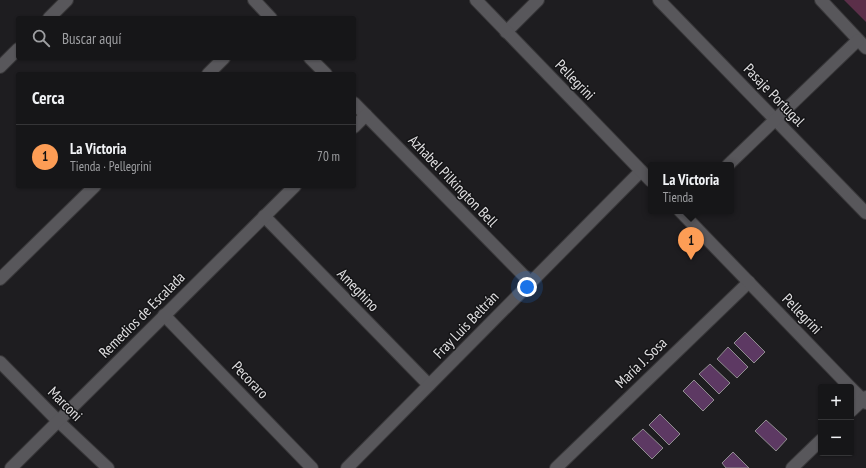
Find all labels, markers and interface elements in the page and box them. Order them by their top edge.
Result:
search box [16,16,356,60]
icon: search [30,27,52,49]
text: Buscar aquí [62,29,122,48]
street label: Pellegrini [551,55,599,104]
street label: Pasaje Portugal [740,59,809,130]
text: Cerca [32,87,65,109]
street label: Azhabel Pilkington Bell [405,131,502,231]
text: La Victoria [70,139,126,158]
text: 1 [42,148,48,165]
text: 70 m [317,148,340,165]
text: Tienda · Pellegrini [70,158,152,175]
popup [648,162,734,214]
text: La Victoria [663,170,719,189]
text: Tienda [663,189,693,206]
pin: 1 [678,227,704,260]
street label: Ameghino [333,264,383,315]
street label: Remedios de Escalada [95,268,189,362]
your location [517,277,537,297]
street label: Fray Luis Beltrán [429,287,502,362]
street label: Pellegrini [778,289,826,338]
street label: María J. Sosa [611,333,670,392]
street label: Pecoraro [228,357,273,402]
street label: Marconi [44,382,87,425]
map controls [818,384,854,456]
button: + [818,384,854,420]
button: − [818,420,854,456]

